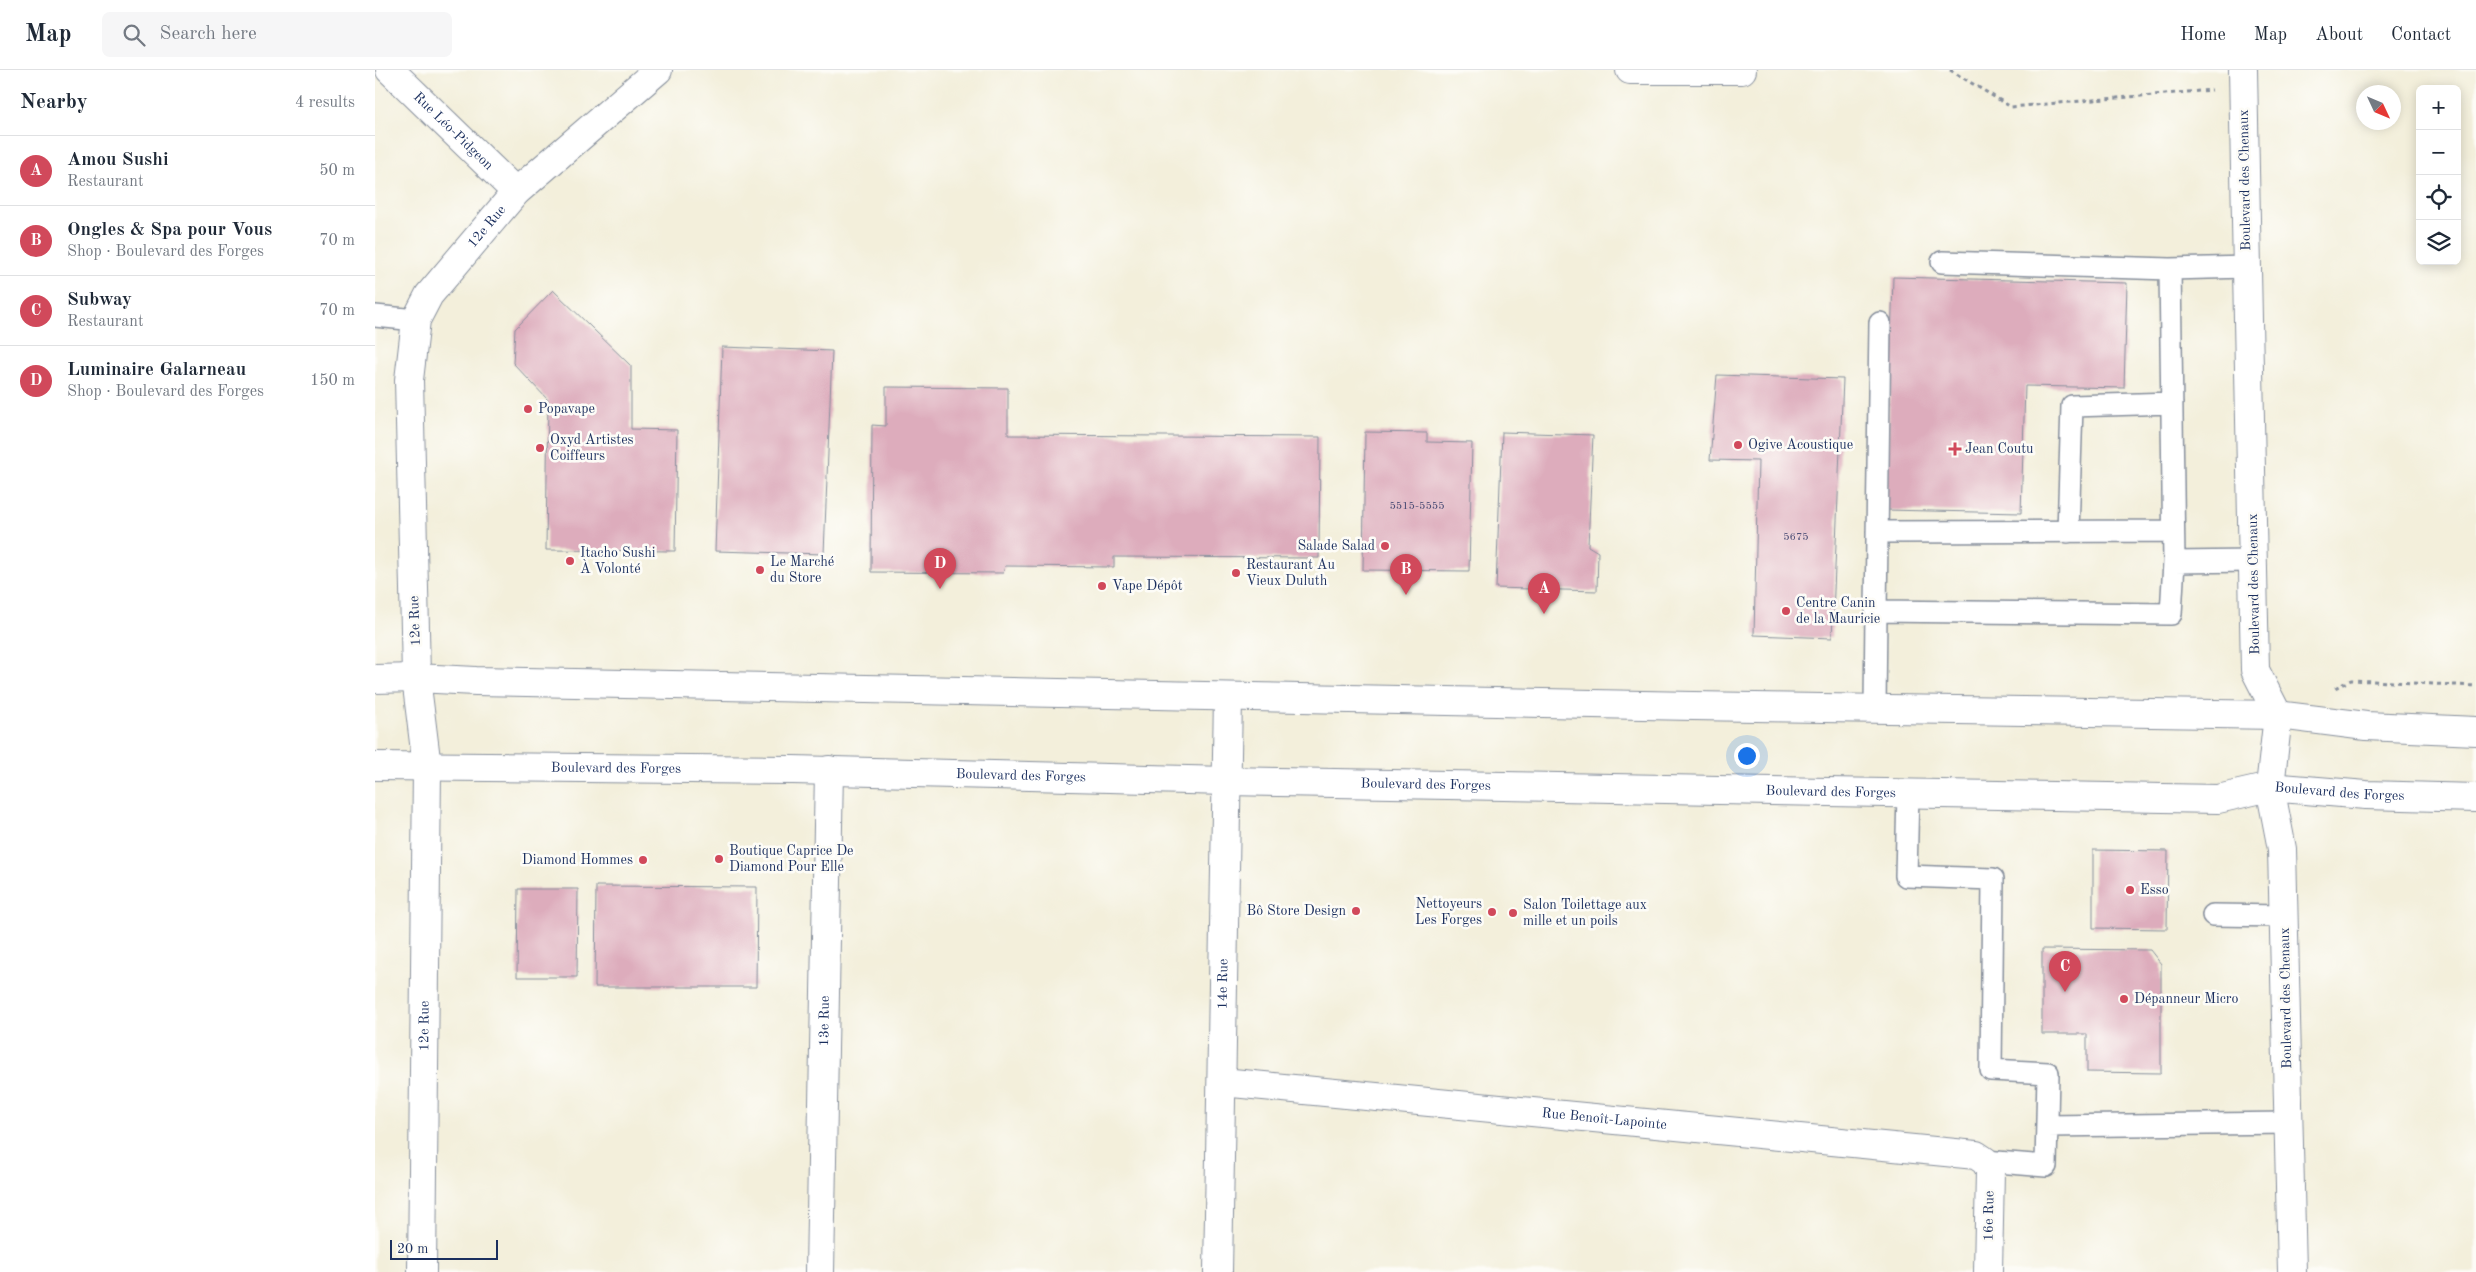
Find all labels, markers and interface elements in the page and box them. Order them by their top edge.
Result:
search box [102,12,452,57]
icon: search [120,21,148,49]
text: Map [25,23,72,47]
text: Search here [160,25,257,44]
text: Home [2180,26,2226,44]
text: Map [2254,26,2287,44]
text: About [2315,26,2363,44]
text: Contact [2391,26,2451,44]
north arrow [2356,85,2401,130]
map controls [2416,85,2461,265]
button: + [2416,85,2461,130]
street label: Rue Léo-Pidgeon [411,90,496,173]
text: Nearby [20,92,88,113]
text: 4 results [295,95,355,111]
street label: Boulevard des Chenaux [2237,109,2253,251]
button: − [2416,130,2461,175]
text: Amou Sushi [67,151,169,170]
text: A [30,163,42,179]
text: 50 m [319,163,355,179]
text: Restaurant [67,174,144,190]
button: locate [2416,175,2461,220]
street label: 12e Rue [465,203,509,250]
button: layers [2416,220,2461,265]
text: Ongles & Spa pour Vous [67,221,272,240]
text: B [30,233,42,249]
text: 70 m [319,233,355,249]
text: Shop · Boulevard des Forges [67,244,264,260]
text: Subway [67,291,132,310]
text: C [31,303,41,319]
text: 70 m [319,303,355,319]
text: Restaurant [67,314,144,330]
text: Luminaire Galarneau [67,361,246,380]
text: D [30,373,42,389]
text: 150 m [310,373,355,389]
text: Shop · Boulevard des Forges [67,384,264,400]
place label: Popavape [538,402,595,416]
marker: Popavape [522,403,534,415]
place label: Oxyd Artistes Coiffeurs [550,433,634,463]
place label: Ogive Acoustique [1748,438,1853,452]
marker: Ogive Acoustique [1732,439,1744,451]
marker: Oxyd Artistes Coiffeurs [534,442,546,454]
place label: Jean Coutu [1965,442,2034,456]
marker: Jean Coutu [1949,443,1961,455]
house number: 5515-5555 [1389,501,1445,512]
street label: Boulevard des Chenaux [2246,513,2262,655]
house number: 5675 [1783,532,1809,543]
place label: Salade Salad [1297,539,1375,553]
marker: Salade Salad [1379,540,1391,552]
place label: Itacho Sushi À Volonté [580,546,656,576]
pin: D [924,548,956,589]
pin: B [1390,554,1422,595]
marker: Itacho Sushi À Volonté [564,555,576,567]
place label: Le Marché du Store [770,555,834,585]
place label: Restaurant Au Vieux Duluth [1246,558,1336,588]
marker: Le Marché du Store [754,564,766,576]
marker: Restaurant Au Vieux Duluth [1230,567,1242,579]
pin: A [1528,573,1560,614]
place label: Vape Dépôt [1112,579,1183,593]
marker: Vape Dépôt [1096,580,1108,592]
street label: 12e Rue [407,595,423,647]
place label: Centre Canin de la Mauricie [1796,596,1880,626]
marker: Centre Canin de la Mauricie [1780,605,1792,617]
your location [1734,743,1760,769]
street label: Boulevard des Forges [551,761,681,776]
street label: Boulevard des Forges [956,767,1086,784]
street label: Boulevard des Forges [1361,776,1491,793]
street label: Boulevard des Forges [2274,780,2405,803]
street label: Boulevard des Forges [1765,784,1896,800]
place label: Boutique Caprice De Diamond Pour Elle [729,844,854,874]
place label: Diamond Hommes [522,853,633,867]
marker: Boutique Caprice De Diamond Pour Elle [713,853,725,865]
marker: Diamond Hommes [637,854,649,866]
place label: Esso [2140,883,2169,897]
marker: Esso [2124,884,2136,896]
place label: Nettoyeurs Les Forges [1415,897,1482,927]
place label: Salon Toilettage aux mille et un poils [1523,898,1647,928]
place label: Bô Store Design [1247,904,1346,918]
marker: Bô Store Design [1350,905,1362,917]
marker: Nettoyeurs Les Forges [1486,906,1498,918]
marker: Salon Toilettage aux mille et un poils [1507,907,1519,919]
street label: Boulevard des Chenaux [2278,927,2294,1069]
pin: C [2049,951,2081,992]
street label: 14e Rue [1216,959,1230,1009]
place label: Dépanneur Micro [2134,992,2239,1006]
marker: Dépanneur Micro [2118,993,2130,1005]
street label: 13e Rue [817,996,832,1046]
street label: 12e Rue [417,1001,432,1051]
street label: Rue Benoît-Lapointe [1541,1106,1668,1132]
street label: 16e Rue [1982,1191,1996,1241]
scale bar [390,1237,497,1260]
text: 20 m [397,1242,428,1256]

